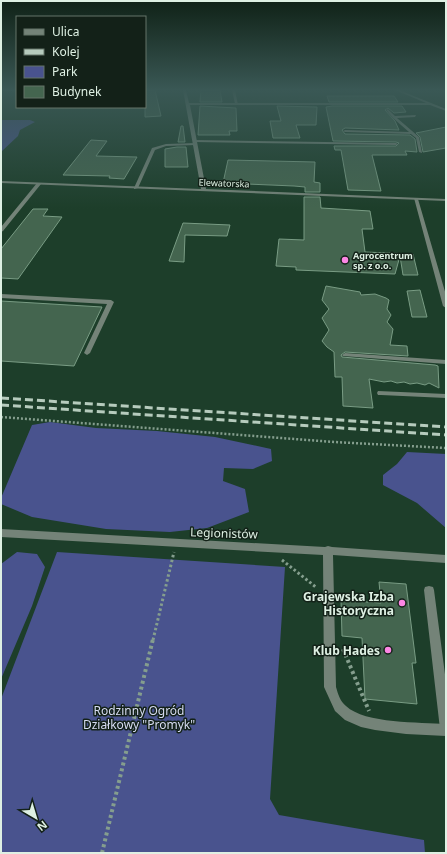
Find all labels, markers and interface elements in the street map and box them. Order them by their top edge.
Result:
legend [16,16,146,108]
text: Ulica [52,23,79,40]
text: Kolej [52,43,80,60]
text: Park [52,63,78,80]
text: Budynek [52,83,102,100]
street label: Elewatorska [198,176,250,190]
place label: Agrocentrum sp. z o.o. [353,249,413,272]
marker: Agrocentrum sp. z o.o. [340,255,350,265]
street label: Legionistów [190,523,259,543]
place label: Grajewska Izba Historyczna [303,588,394,619]
marker: Grajewska Izba Historyczna [397,598,407,608]
place label: Klub Hades [313,642,380,659]
marker: Klub Hades [383,645,393,655]
park label: Rodzinny Ogród Działkowy "Promyk" [83,702,195,733]
north arrow [16,798,56,838]
text: N [34,818,51,835]

